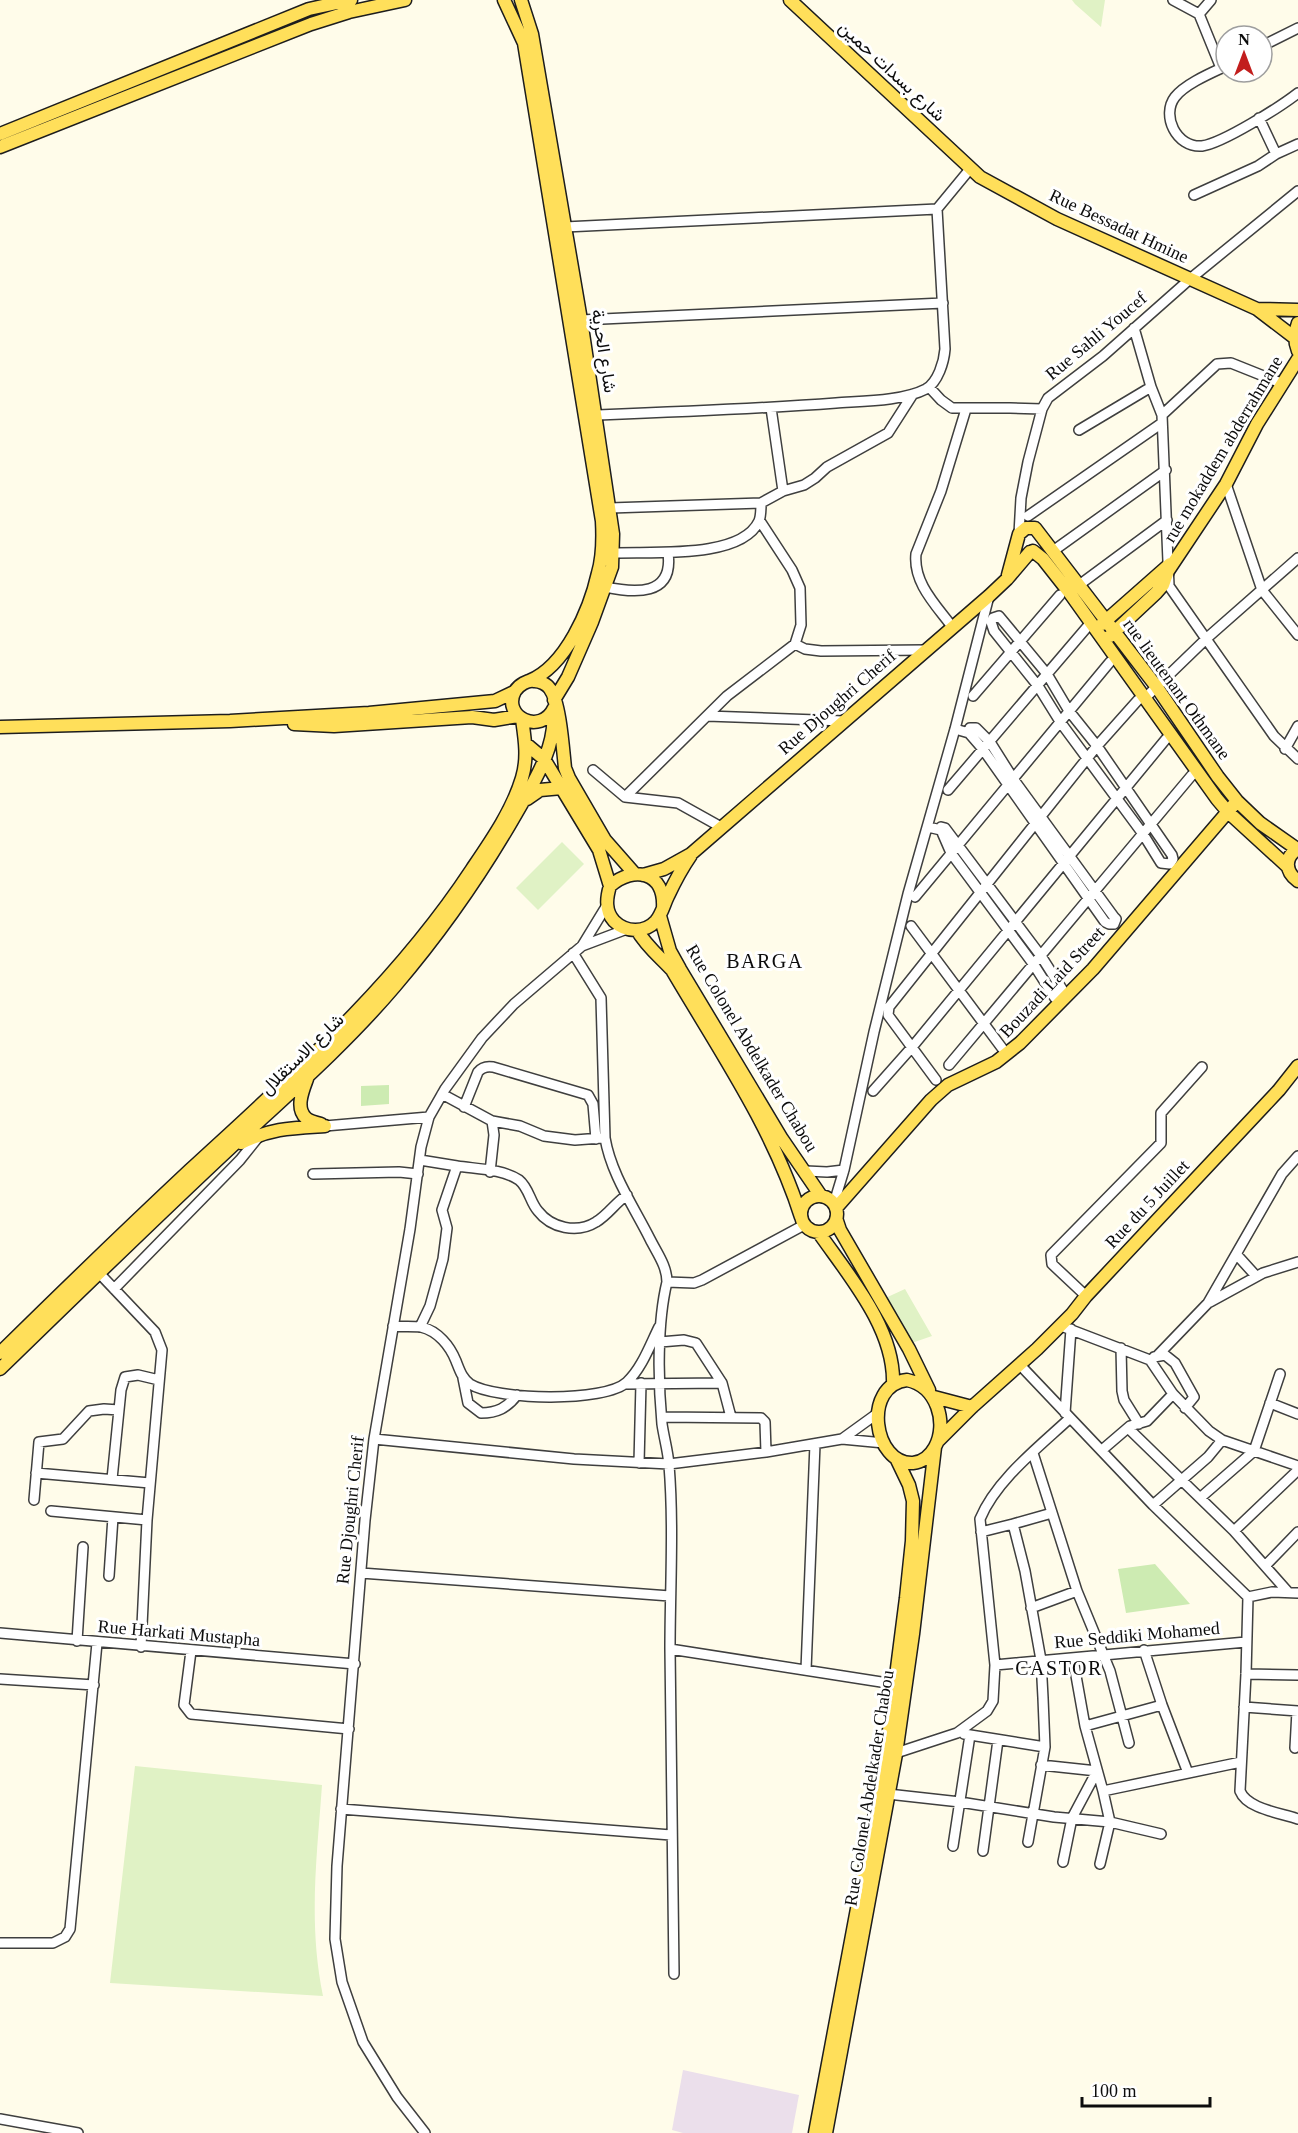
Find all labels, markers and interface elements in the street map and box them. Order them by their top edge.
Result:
street label: شارع بسدات حمين [833,17,949,127]
north arrow [1214,24,1274,84]
text: N [1238,31,1250,48]
street label: Rue Bessadat Hmine [1046,185,1192,267]
street label: Rue Sahli Youcef [1042,288,1151,384]
street label: شارع الحرية [586,308,620,394]
street label: rue mokaddem abderrahmane [1159,352,1287,546]
street label: rue lieutenant Othmane [1119,615,1235,763]
street label: Rue Djoughri Cherif [774,646,900,758]
street label: Bouzadi Laid Street [996,923,1108,1041]
street label: Rue Colonel Abdelkader Chabou [682,941,822,1155]
district label: BARGA [726,950,804,972]
street label: شارع الاستقلال [256,1009,349,1100]
street label: Rue du 5 Juillet [1101,1156,1193,1252]
street label: Rue Djoughri Cherif [332,1435,368,1585]
street label: Rue Harkati Mustapha [97,1616,261,1650]
street label: Rue Seddiki Mohamed [1053,1618,1221,1652]
district label: CASTOR [1015,1657,1103,1679]
street label: Rue Colonel Abdelkader Chabou [840,1669,898,1907]
scale bar [1082,2070,1210,2108]
text: 100 m [1091,2081,1137,2101]

